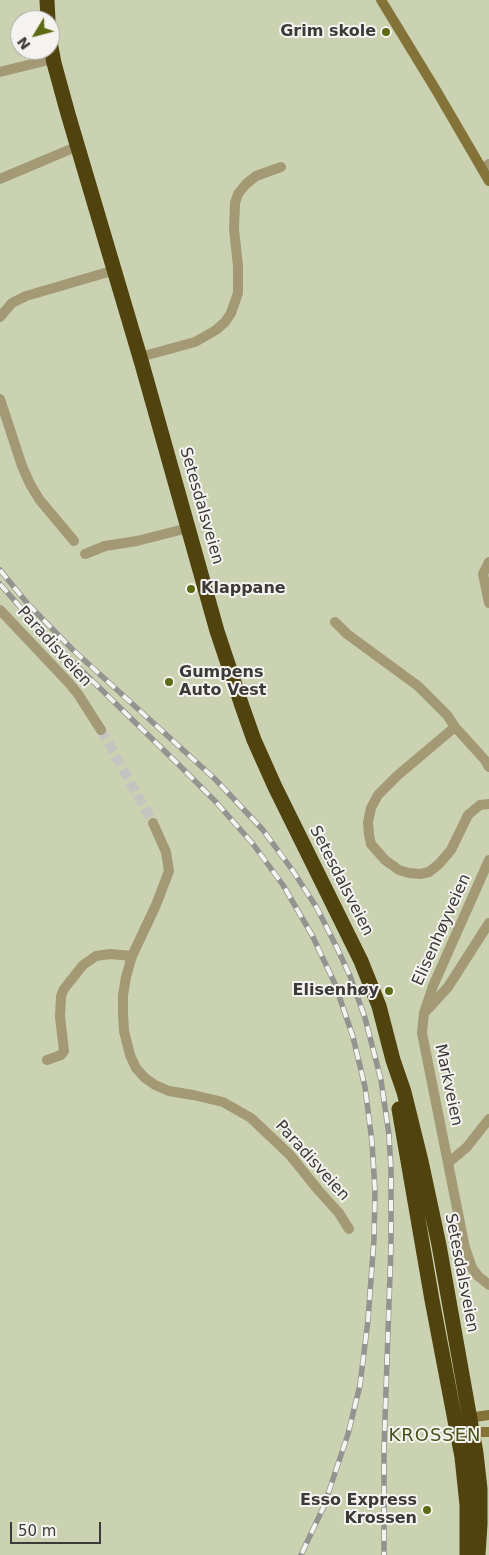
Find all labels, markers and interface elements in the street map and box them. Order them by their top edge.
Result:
north arrow [10,10,60,60]
place label: Grim skole [280,22,376,42]
marker: Grim skole [380,26,392,38]
text: N [14,34,34,53]
street label: Setesdalsveien [175,445,227,567]
place label: Klappane [201,579,286,599]
marker: Klappane [185,583,197,595]
street label: Paradisveien [13,603,95,691]
place label: Gumpens Auto Vest [179,663,267,701]
marker: Gumpens Auto Vest [163,676,175,688]
street label: Setesdalsveien [305,823,377,939]
street label: Elisenhøyveien [409,871,475,989]
place label: Elisenhøy [293,981,379,1001]
marker: Elisenhøy [383,985,395,997]
street label: Markveien [430,1042,466,1128]
street label: Paradisveien [271,1117,353,1205]
street label: Setesdalsveien [440,1212,482,1334]
district label: KROSSEN [388,1425,482,1447]
place label: Esso Express Krossen [300,1491,417,1529]
marker: Esso Express Krossen [421,1504,433,1516]
scale bar [12,1512,104,1544]
text: 50 m [18,1522,56,1540]

